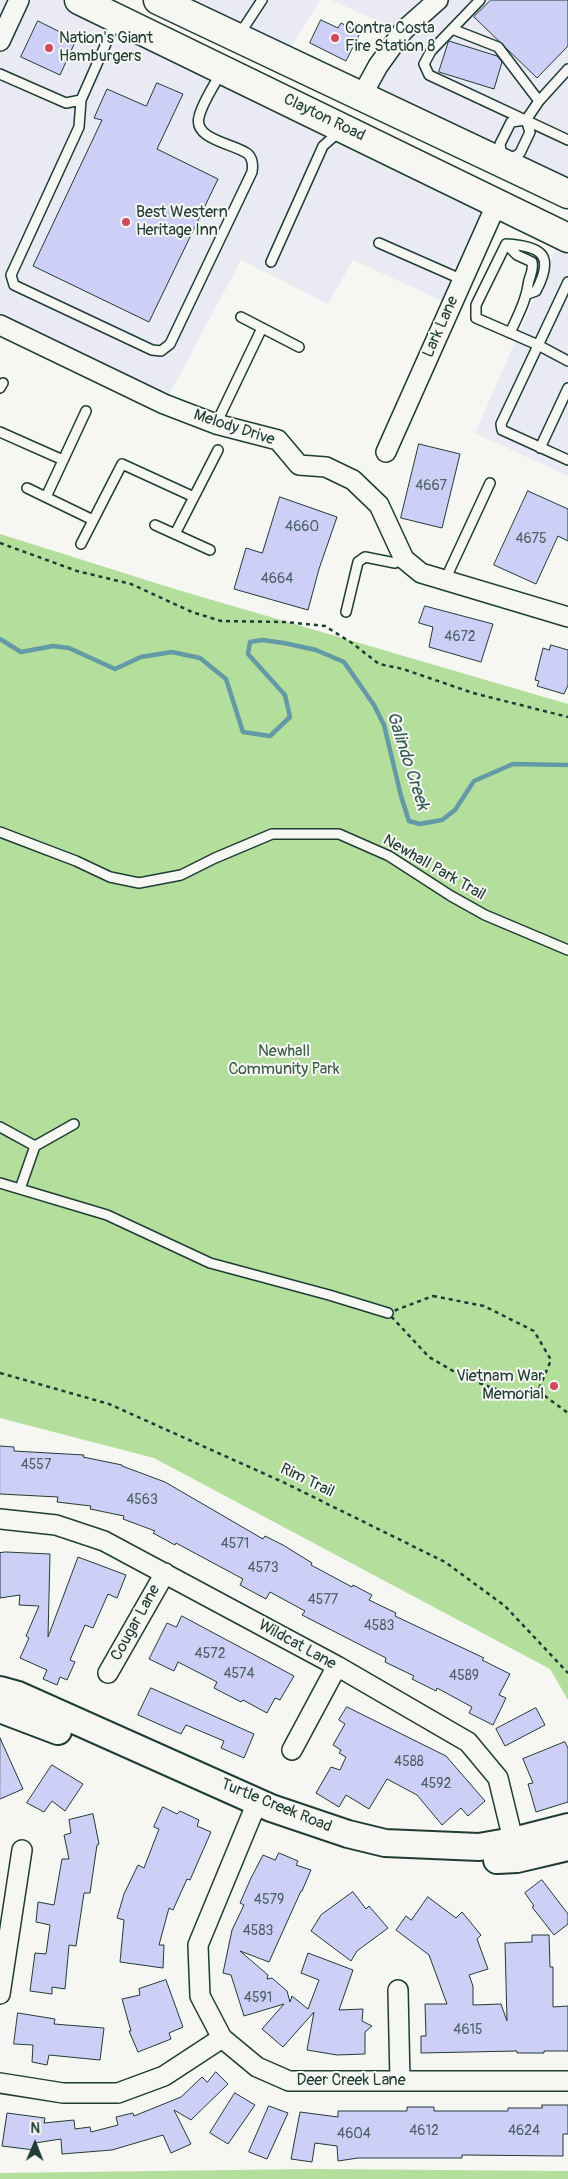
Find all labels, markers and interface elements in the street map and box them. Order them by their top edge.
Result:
place label: Contra Costa Fire Station 8 [345,19,435,57]
place label: Nation's Giant Hamburgers [59,29,153,67]
marker: Contra Costa Fire Station 8 [329,32,341,44]
marker: Nation's Giant Hamburgers [43,42,55,54]
street label: Clayton Road [280,90,368,146]
place label: Best Western Heritage Inn [136,203,228,241]
marker: Best Western Heritage Inn [120,216,132,228]
street label: Lark Lane [419,293,463,361]
street label: Melody Drive [191,406,277,450]
house number: 4667 [415,478,447,494]
house number: 4660 [285,519,319,535]
house number: 4675 [515,531,547,547]
house number: 4664 [261,571,293,587]
house number: 4672 [444,629,476,645]
water label: Galindo Creek [381,709,433,813]
street label: Newhall Park Trail [379,831,489,905]
park label: Newhall Community Park [228,1042,340,1080]
place label: Vietnam War Memorial [456,1367,544,1405]
marker: Vietnam War Memorial [548,1380,560,1392]
house number: 4557 [21,1457,51,1473]
street label: Rim Trail [277,1460,337,1502]
house number: 4563 [126,1492,158,1508]
house number: 4571 [221,1536,249,1552]
house number: 4573 [248,1560,278,1576]
street label: Cougar Lane [107,1582,165,1664]
house number: 4577 [308,1592,338,1608]
street label: Wildcat Lane [255,1616,339,1674]
house number: 4583 [364,1618,394,1634]
house number: 4572 [195,1646,225,1662]
house number: 4574 [223,1666,255,1682]
house number: 4589 [449,1668,479,1684]
house number: 4588 [394,1754,424,1770]
street label: Turtle Creek Road [218,1775,334,1837]
house number: 4592 [421,1776,451,1792]
house number: 4579 [254,1892,284,1908]
house number: 4583 [243,1923,273,1939]
house number: 4591 [244,1990,272,2006]
house number: 4615 [453,2022,483,2038]
street label: Deer Creek Lane [296,2071,406,2091]
north arrow [10,2119,60,2169]
text: N [30,2120,40,2137]
house number: 4612 [409,2123,439,2139]
house number: 4624 [508,2123,540,2139]
house number: 4604 [337,2126,371,2142]

